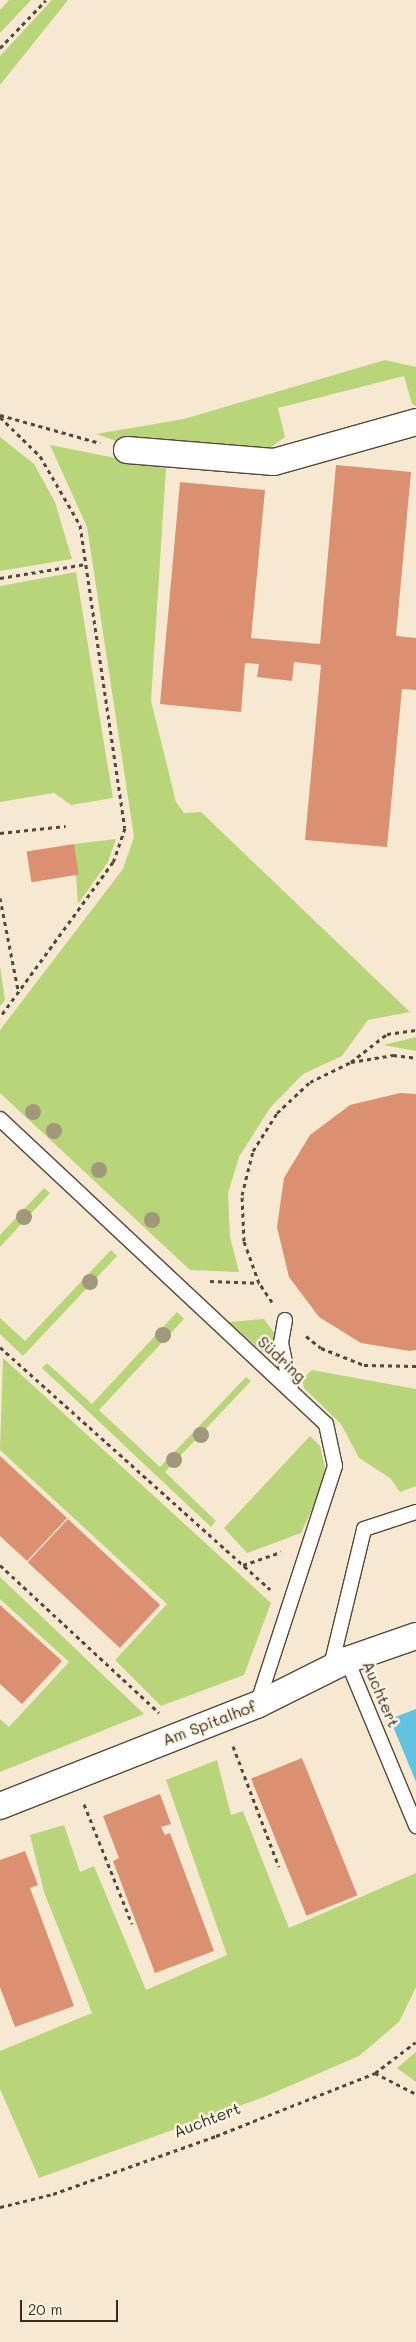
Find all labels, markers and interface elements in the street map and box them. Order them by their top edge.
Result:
street label: Südring [254,1332,310,1386]
street label: Auchtert [358,1658,404,1730]
street label: Am Spitalhof [160,1696,258,1750]
street label: Auchtert [171,2098,243,2142]
scale bar [22,2290,120,2322]
text: 20 m [28,2299,62,2319]

